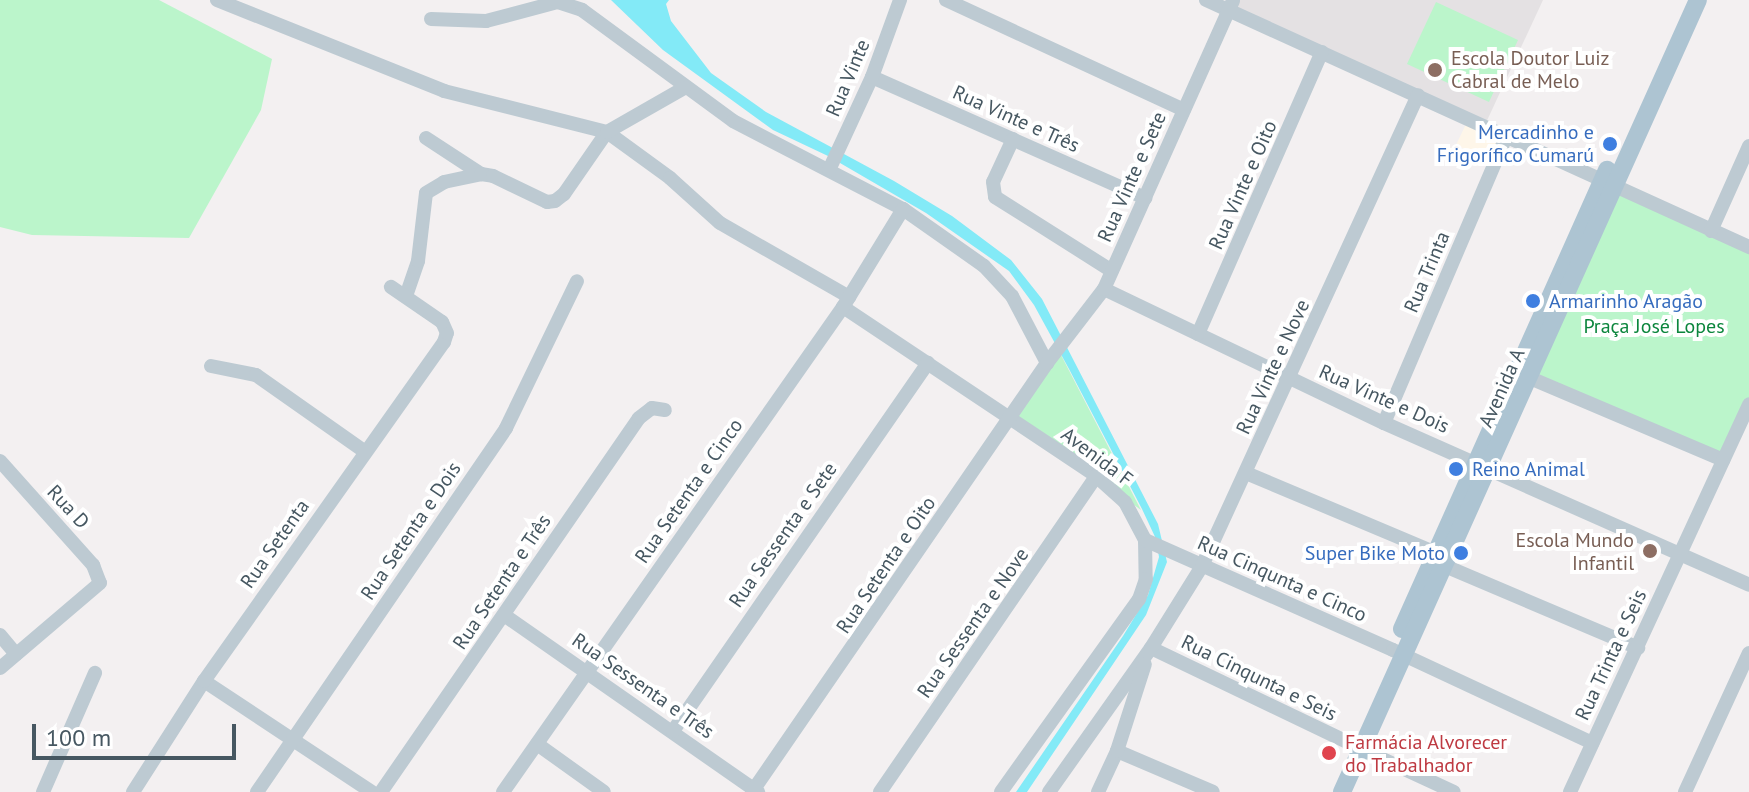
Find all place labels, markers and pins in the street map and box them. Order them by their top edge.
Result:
place label: Escola Doutor Luiz Cabral de Melo [1451,46,1610,93]
marker: Escola Doutor Luiz Cabral de Melo [1426,61,1444,79]
place label: Mercadinho e Frigorífico Cumarú [1437,120,1594,167]
marker: Mercadinho e Frigorífico Cumarú [1601,135,1619,153]
place label: Armarinho Aragão [1549,289,1704,313]
marker: Armarinho Aragão [1524,292,1542,310]
place label: Reino Animal [1472,457,1585,481]
marker: Reino Animal [1447,460,1465,478]
place label: Escola Mundo Infantil [1515,528,1634,575]
place label: Super Bike Moto [1305,541,1445,565]
marker: Escola Mundo Infantil [1641,542,1659,560]
marker: Super Bike Moto [1452,544,1470,562]
place label: Farmácia Alvorecer do Trabalhador [1345,730,1508,777]
marker: Farmácia Alvorecer do Trabalhador [1320,744,1338,762]

